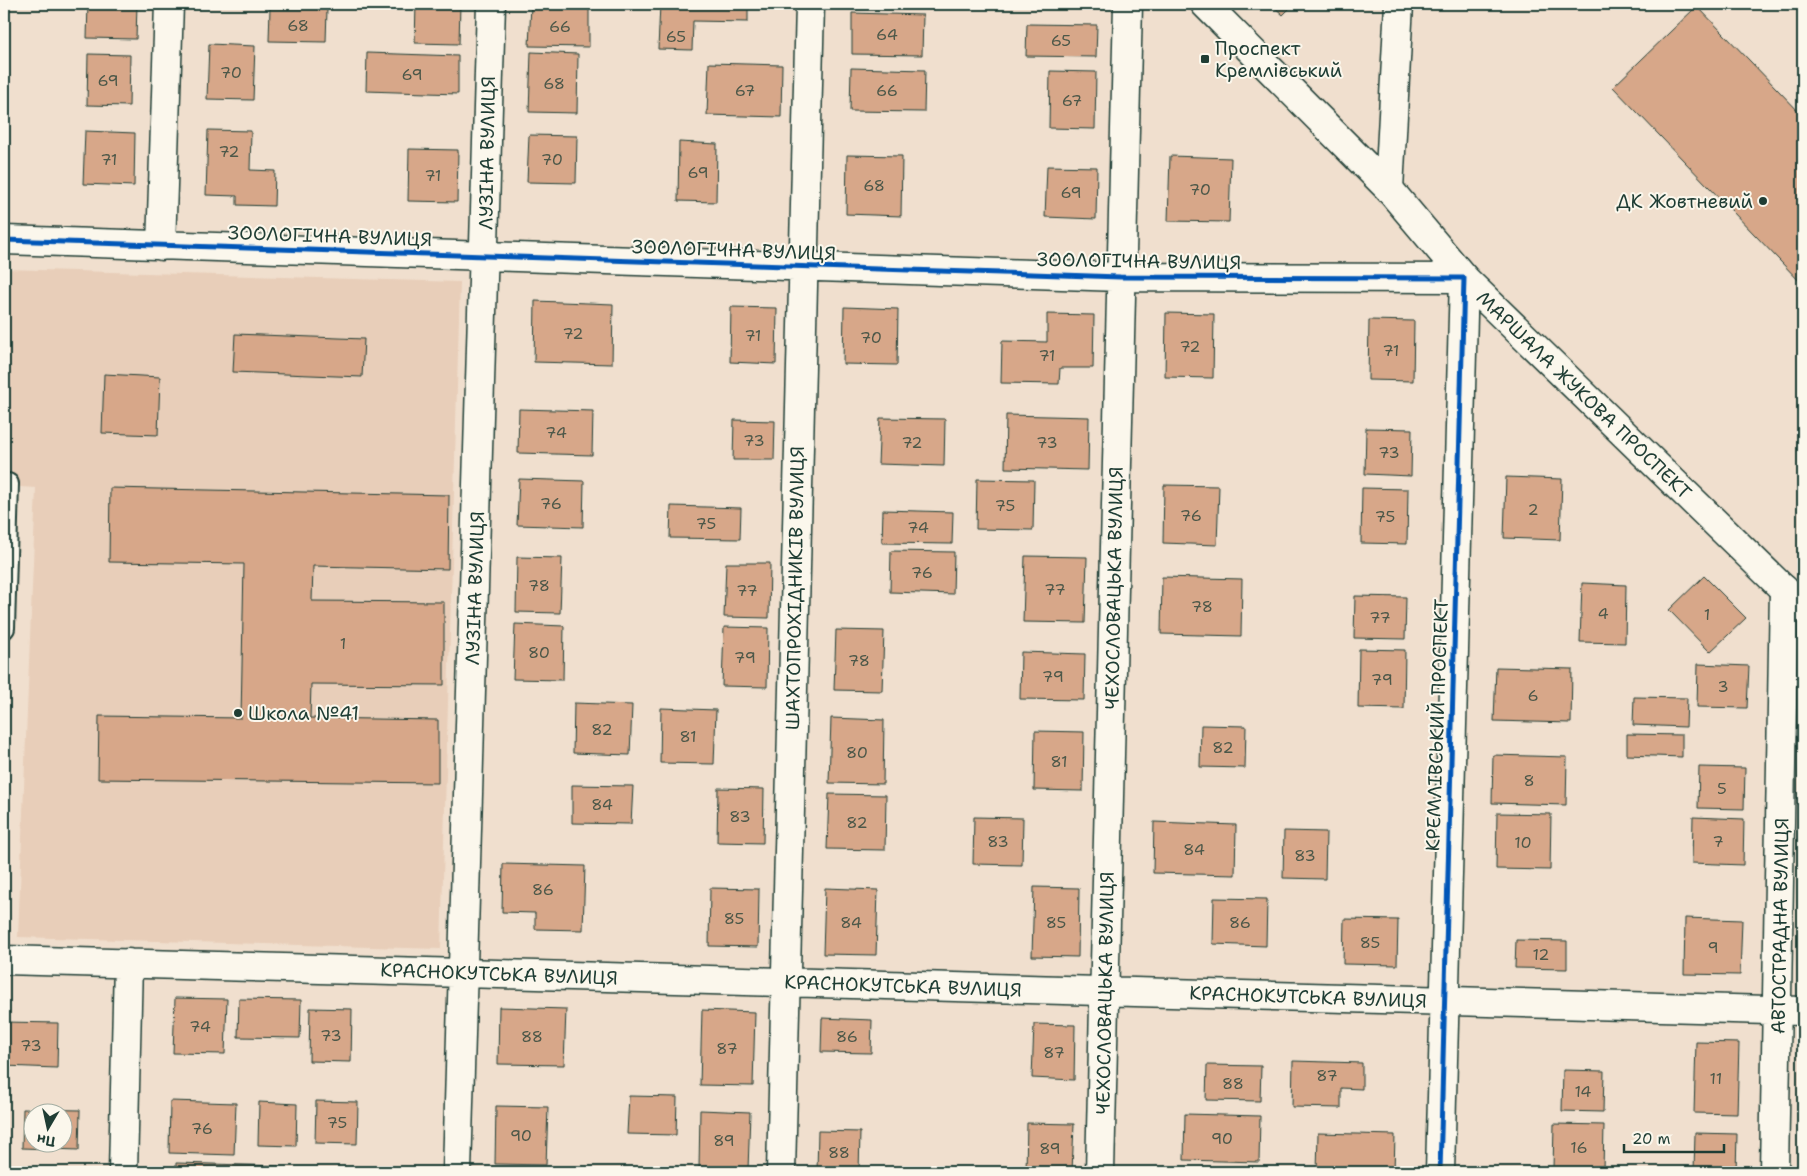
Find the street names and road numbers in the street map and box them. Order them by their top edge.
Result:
street label: ЛУЗІНА ВУЛИЦЯ [473,76,501,230]
street label: ЗООЛОГІЧНА ВУЛИЦЯ [227,220,433,252]
street label: ЗООЛОГІЧНА ВУЛИЦЯ [631,234,837,266]
street label: ЗООЛОГІЧНА ВУЛИЦЯ [1037,247,1241,275]
street label: МАРШАЛА ЖУКОВА ПРОСПЕКТ [1471,285,1697,505]
street label: ШАХТОПРОХІДНИКІВ ВУЛИЦЯ [780,446,810,730]
street label: ЧЕХОСЛОВАЦЬКА ВУЛИЦЯ [1099,466,1129,710]
street label: ЛУЗІНА ВУЛИЦЯ [460,511,490,665]
street label: КРЕМЛІВСЬКИЙ ПРОСПЕКТ [1420,598,1454,852]
street label: АВТОСТРАДНА ВУЛИЦЯ [1766,818,1794,1034]
street label: ЧЕХОСЛОВАЦЬКА ВУЛИЦЯ [1090,871,1120,1115]
street label: КРАСНОКУТСЬКА ВУЛИЦЯ [380,957,618,991]
street label: КРАСНОКУТСЬКА ВУЛИЦЯ [784,969,1022,1003]
street label: КРАСНОКУТСЬКА ВУЛИЦЯ [1189,980,1427,1014]

